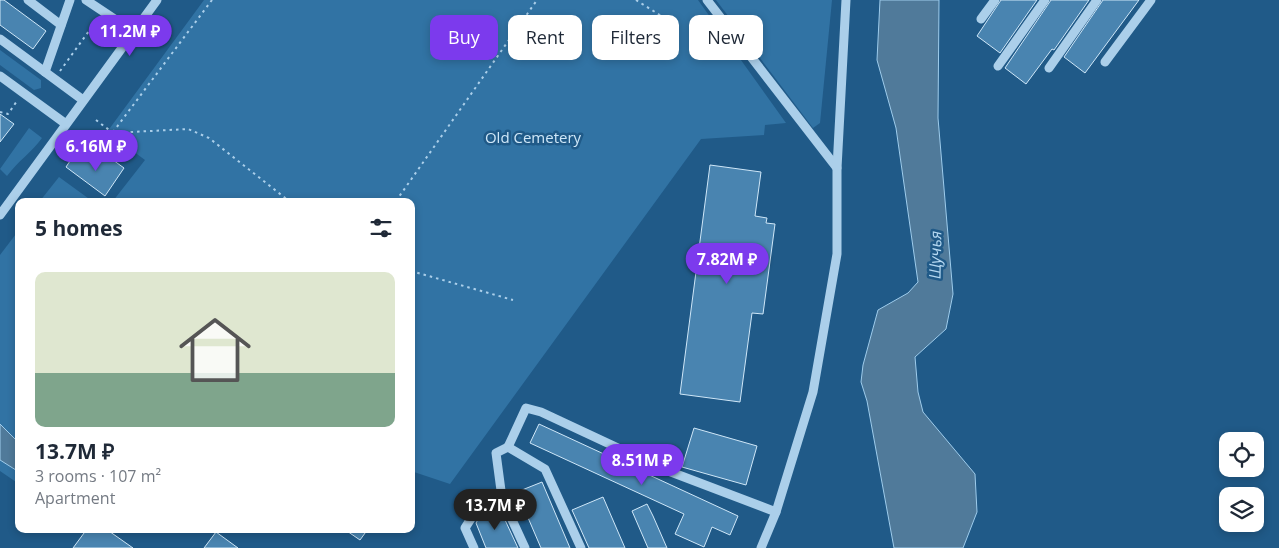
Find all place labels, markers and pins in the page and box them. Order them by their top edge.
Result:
pin: 11.2M ₽ [84,15,176,57]
pin: 6.16M ₽ [50,130,142,172]
pin: 7.82M ₽ [681,242,773,285]
pin: 8.51M ₽ [596,444,688,486]
pin: 13.7M ₽ [449,488,541,531]

